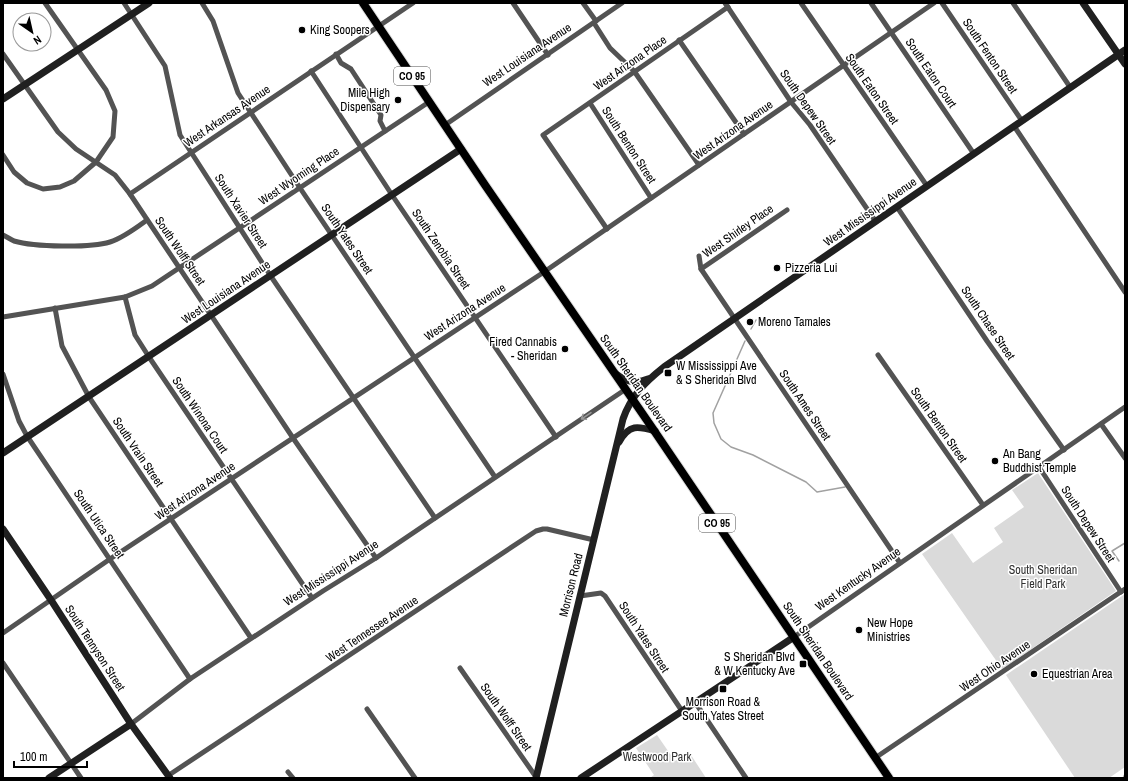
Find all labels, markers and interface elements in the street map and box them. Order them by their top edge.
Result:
north arrow [12,12,52,52]
street label: South Fenton Street [959,15,1021,97]
street label: West Louisiana Avenue [480,19,574,91]
place label: King Soopers [310,22,370,38]
marker: King Soopers [297,25,307,35]
street label: West Arizona Place [590,32,670,94]
text: N [31,33,44,48]
street label: South Eaton Court [902,35,960,111]
street label: South Eaton Street [842,50,903,128]
street label: South Depew Street [776,66,840,148]
road number: CO 95 [394,67,430,85]
street label: West Arkansas Avenue [181,81,273,151]
place label: Mile High Dispensary [340,85,390,115]
marker: Mile High Dispensary [393,95,403,105]
street label: West Arizona Avenue [690,97,776,163]
street label: South Benton Street [598,103,660,187]
street label: West Wyoming Place [256,143,342,209]
street label: South Xavier Street [211,171,271,252]
street label: West Mississippi Avenue [820,174,920,250]
street label: South Yates Street [318,201,377,278]
street label: West Shirley Place [699,201,777,261]
street label: South Zenobia Street [408,206,474,292]
street label: South Wolff Street [151,214,209,289]
street label: West Louisiana Avenue [179,256,273,328]
place label: Pizzeria Lui [785,260,838,276]
marker: Pizzeria Lui [772,263,782,273]
street label: West Arizona Avenue [421,280,509,344]
street label: South Chase Street [957,283,1019,363]
place label: Moreno Tamales [758,314,831,330]
marker: Moreno Tamales [745,317,755,327]
street label: South Sheridan Boulevard [596,331,676,435]
place label: Fired Cannabis - Sheridan [489,334,557,364]
marker: Fired Cannabis - Sheridan [560,344,570,354]
place label: W Mississippi Ave & S Sheridan Blvd [676,358,757,388]
street label: South Ames Street [775,367,835,444]
marker: W Mississippi Ave & S Sheridan Blvd [663,368,673,378]
street label: South Winona Court [168,374,232,457]
street label: South Benton Street [907,384,971,466]
one-way arrow [581,412,592,420]
street label: South Vrain Street [109,414,167,490]
place label: An Bang Buddhist Temple [1002,446,1076,476]
marker: An Bang Buddhist Temple [990,456,1000,466]
street label: West Arizona Avenue [152,458,238,524]
street label: South Depew Street [1057,483,1119,566]
street label: South Utica Street [70,486,128,562]
road number: CO 95 [699,514,735,532]
street label: West Mississippi Avenue [280,536,382,610]
street label: West Kentucky Avenue [812,544,904,614]
street label: Morrison Road [555,551,587,619]
park label: South Sheridan Field Park [1009,562,1077,592]
street label: West Tennessee Avenue [323,592,421,666]
street label: South Yates Street [615,598,673,676]
street label: South Sheridan Boulevard [779,599,857,703]
street label: South Tennyson Street [61,602,129,694]
place label: New Hope Ministries [867,615,913,645]
marker: New Hope Ministries [854,625,864,635]
street label: West Ohio Avenue [957,637,1033,695]
place label: S Sheridan Blvd & W Kentucky Ave [714,649,795,679]
marker: S Sheridan Blvd & W Kentucky Ave [798,659,808,669]
place label: Equestrian Area [1042,666,1113,682]
marker: Equestrian Area [1029,669,1039,679]
street label: South Wolff Street [477,680,536,754]
marker: Morrison Road & South Yates Street [718,684,728,694]
place label: Morrison Road & South Yates Street [682,694,764,724]
scale bar [14,743,87,769]
text: 100 m [20,749,47,765]
park label: Westwood Park [623,749,691,765]

